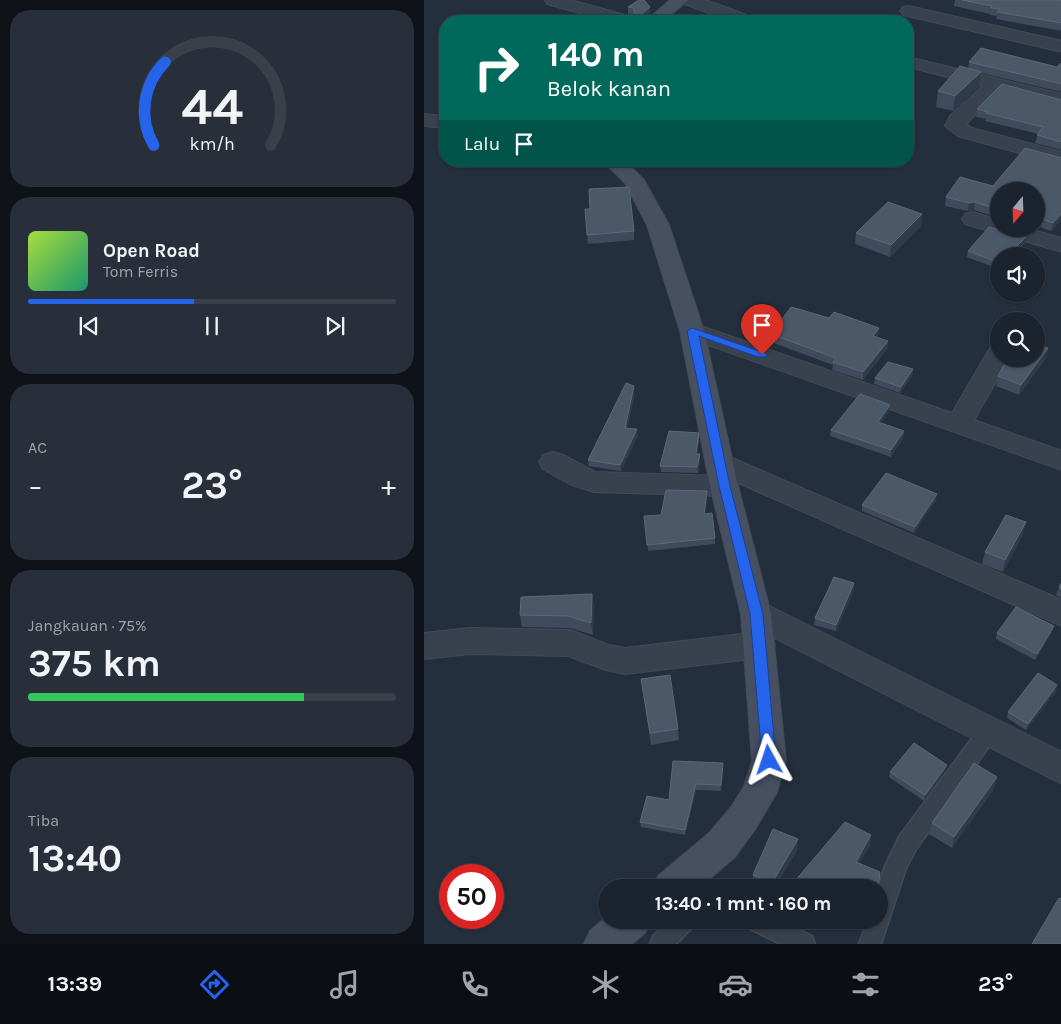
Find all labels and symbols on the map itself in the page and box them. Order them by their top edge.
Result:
north arrow [990,182,1045,238]
pin [741,304,783,355]
position arrow [742,733,794,785]
speed limit sign: 50 [439,864,504,929]

